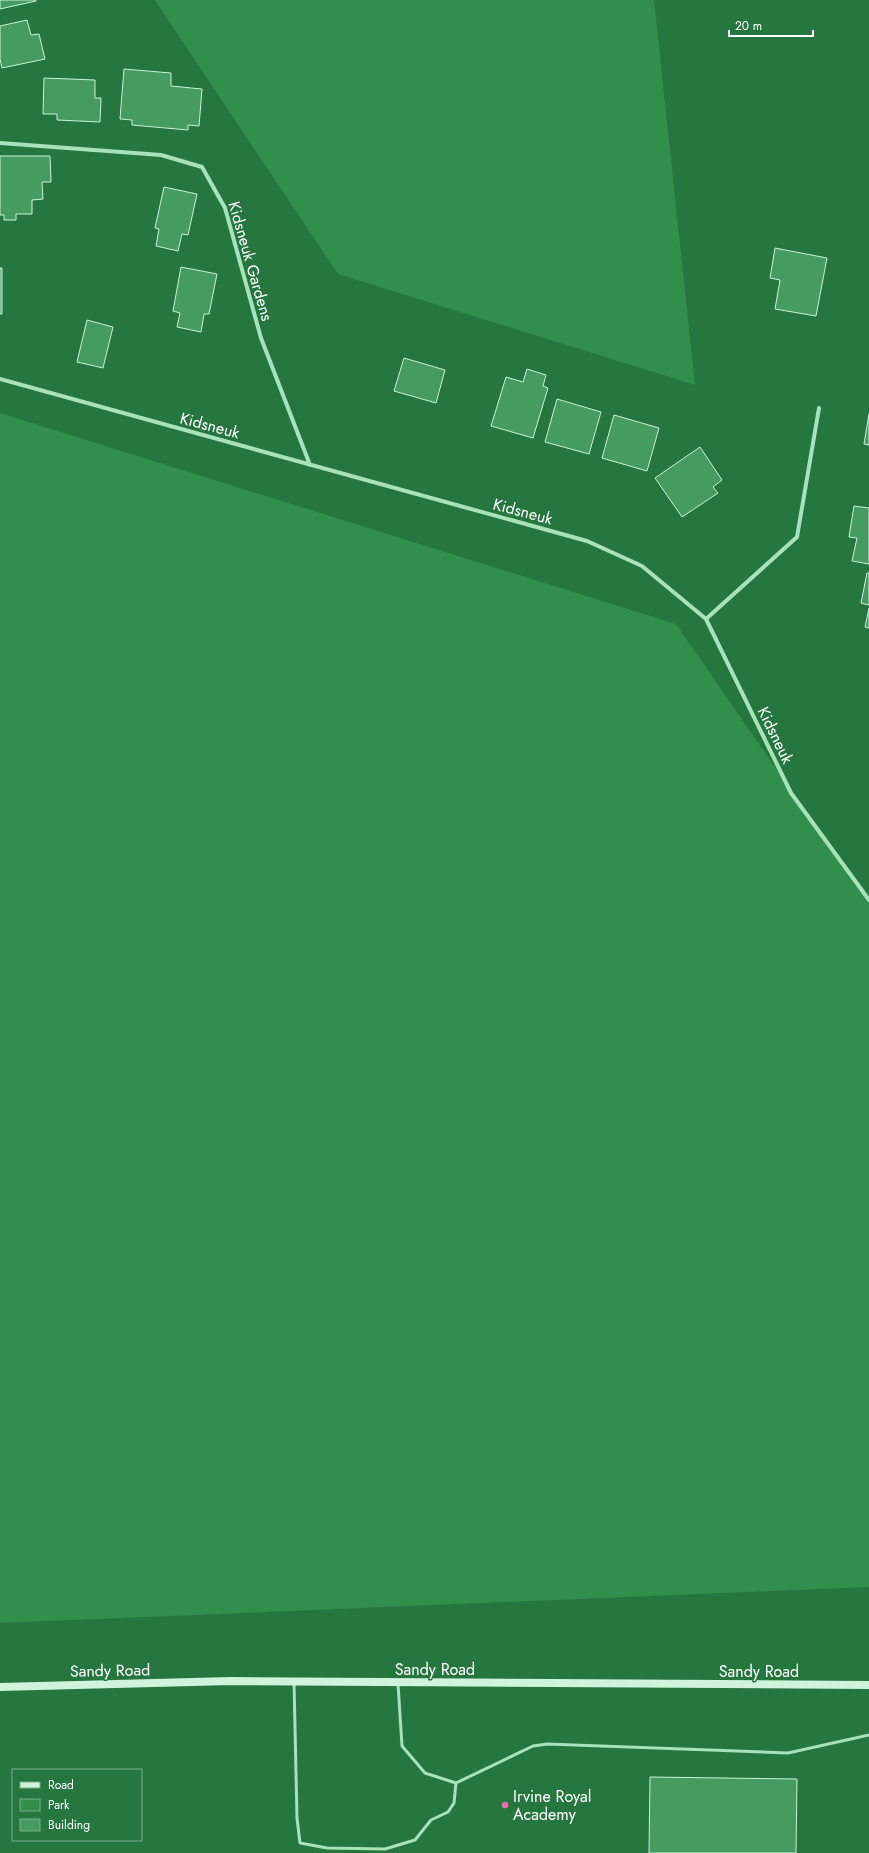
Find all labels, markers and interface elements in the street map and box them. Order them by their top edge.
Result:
scale bar [729,12,813,38]
text: 20 m [735,17,762,35]
street label: Kidsneuk Gardens [222,199,279,324]
street label: Kidsneuk [178,406,243,445]
street label: Kidsneuk [491,492,556,531]
street label: Kidsneuk [752,703,800,768]
street label: Sandy Road [70,1658,150,1683]
street label: Sandy Road [395,1658,475,1681]
street label: Sandy Road [719,1660,799,1683]
legend [12,1769,142,1841]
text: Road [48,1776,74,1794]
place label: Irvine Royal Academy [513,1785,591,1826]
text: Park [48,1796,70,1814]
marker: Irvine Royal Academy [500,1800,510,1810]
text: Building [48,1816,90,1834]

